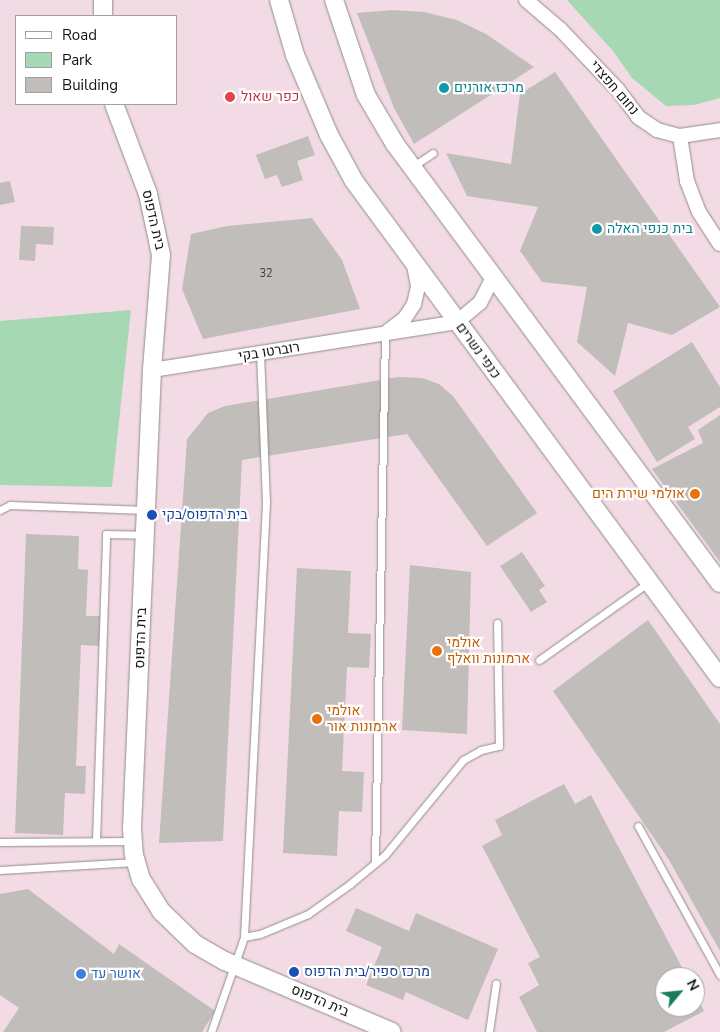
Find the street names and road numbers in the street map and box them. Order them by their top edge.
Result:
street label: נחום חפצדי [586,57,642,119]
street label: בית הדפוס [138,188,168,252]
street label: כנפי נשרים [452,320,504,382]
street label: רוברטו בקי [237,339,301,365]
street label: בית הדפוס [132,607,150,669]
street label: בית הדפוס [289,981,351,1021]

